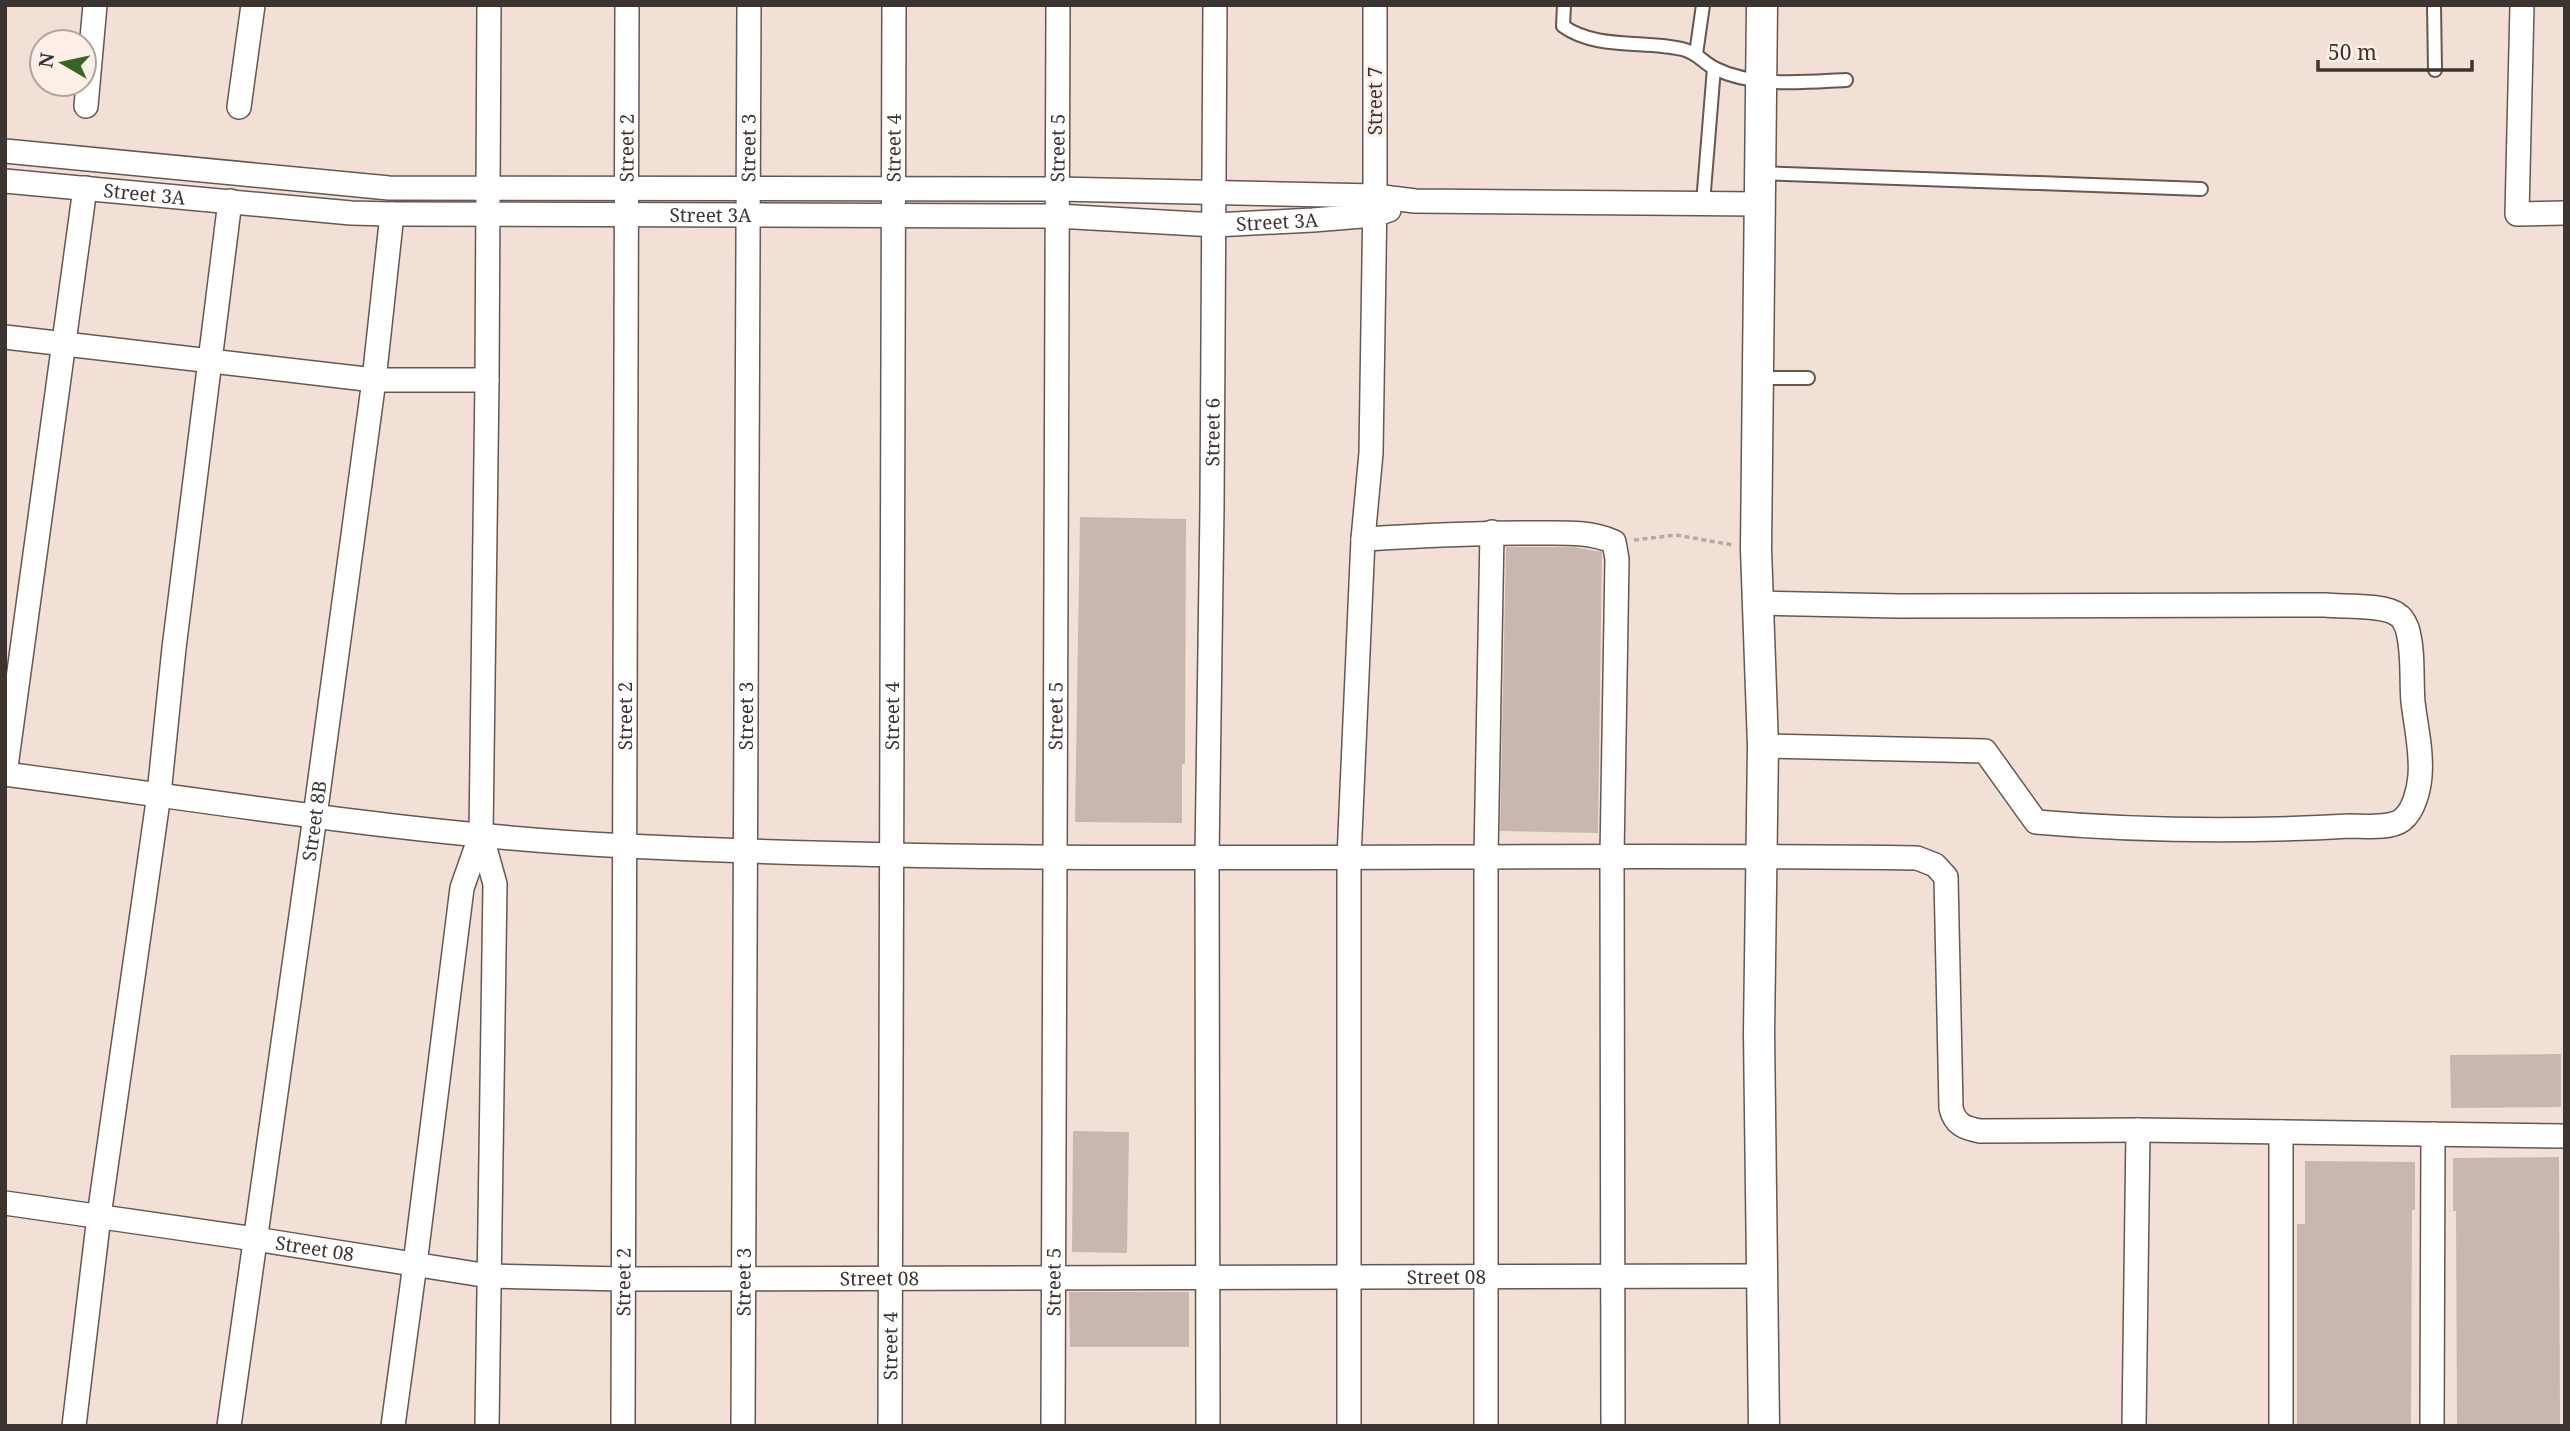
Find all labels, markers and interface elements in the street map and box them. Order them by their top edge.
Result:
north arrow [28,28,98,98]
scale bar [2318,28,2472,72]
text: 50 m [2328,38,2377,66]
text: N [32,51,60,70]
street label: Street 7 [1362,67,1388,135]
street label: Street 4 [881,113,907,182]
street label: Street 2 [614,114,640,182]
street label: Street 3 [735,114,762,182]
street label: Street 5 [1044,114,1071,182]
street label: Street 3A [102,177,187,211]
street label: Street 3A [669,202,752,228]
street label: Street 3A [1236,207,1319,237]
street label: Street 6 [1199,398,1226,466]
street label: Street 4 [879,681,905,750]
street label: Street 2 [612,682,638,750]
street label: Street 3 [733,682,759,750]
street label: Street 5 [1042,682,1069,750]
street label: Street 8B [296,779,333,863]
street label: Street 08 [274,1229,356,1267]
street label: Street 2 [610,1248,637,1316]
street label: Street 3 [730,1248,757,1316]
street label: Street 5 [1040,1248,1067,1316]
street label: Street 08 [1407,1264,1486,1290]
street label: Street 08 [840,1265,919,1291]
street label: Street 4 [877,1311,903,1380]

